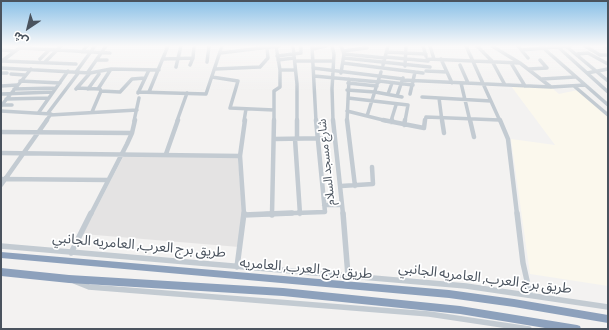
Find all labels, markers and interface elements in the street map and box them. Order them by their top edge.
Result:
north arrow [8,8,48,48]
text: ش [11,29,31,48]
street label: شارع مسجد السلام [315,118,339,206]
street label: طريق برج العرب, العامريه الجانبي [51,230,227,262]
street label: طريق برج العرب, العامريه [239,255,373,283]
street label: طريق برج العرب, العامريه الجانبي [397,260,573,298]

